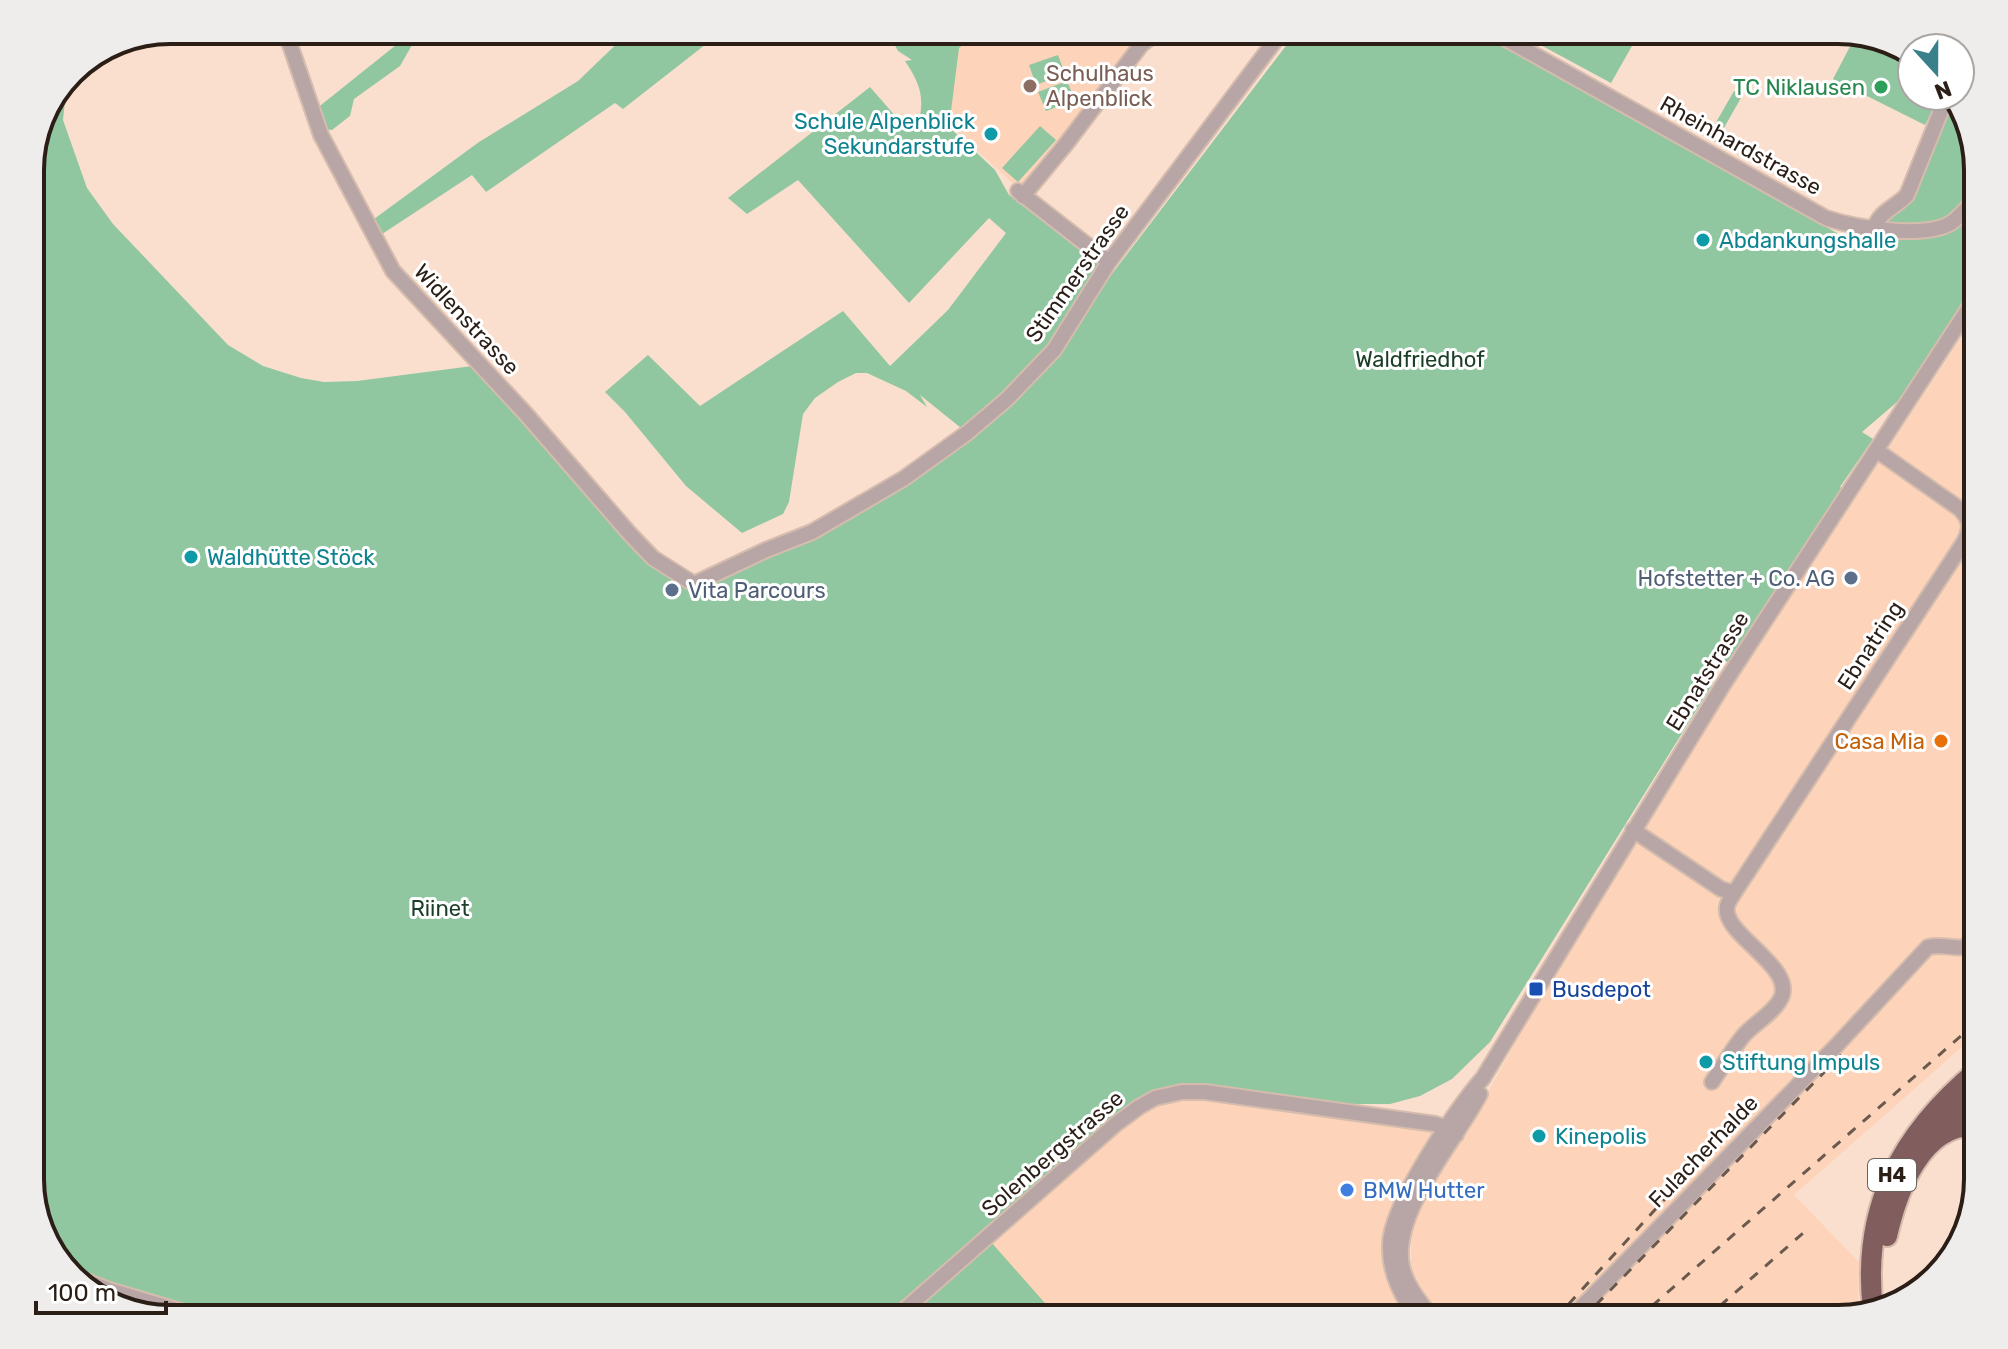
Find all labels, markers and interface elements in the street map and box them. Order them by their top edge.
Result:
north arrow [1896,32,1976,112]
place label: Schulhaus Alpenblick [1046,60,1154,112]
place label: TC Niklausen [1733,74,1865,101]
text: N [1931,75,1955,106]
marker: Schulhaus Alpenblick [1021,77,1039,95]
marker: TC Niklausen [1872,78,1890,96]
street label: Rheinhardstrasse [1655,90,1826,201]
place label: Schule Alpenblick Sekundarstufe [794,108,976,160]
marker: Schule Alpenblick Sekundarstufe [982,125,1000,143]
street label: Stimmerstrasse [1020,199,1135,348]
place label: Abdankungshalle [1719,227,1896,254]
marker: Abdankungshalle [1694,231,1712,249]
street label: Widlenstrasse [408,258,525,380]
park label: Waldfriedhof [1355,346,1485,373]
place label: Waldhütte Stöck [207,544,375,571]
marker: Waldhütte Stöck [182,548,200,566]
place label: Hofstetter + Co. AG [1638,565,1835,592]
marker: Hofstetter + Co. AG [1842,569,1860,587]
place label: Vita Parcours [688,577,826,604]
marker: Vita Parcours [663,581,681,599]
street label: Ebnatring [1832,596,1909,695]
street label: Ebnatstrasse [1660,607,1755,736]
place label: Casa Mia [1835,728,1925,755]
marker: Casa Mia [1932,732,1950,750]
park label: Riinet [410,895,470,922]
place label: Busdepot [1552,976,1651,1003]
marker: Busdepot [1527,980,1545,998]
place label: Stiftung Impuls [1722,1049,1880,1076]
marker: Stiftung Impuls [1697,1053,1715,1071]
street label: Solenbergstrasse [976,1085,1129,1222]
street label: Fulacherhalde [1643,1090,1764,1213]
place label: Kinepolis [1555,1123,1647,1150]
marker: Kinepolis [1530,1127,1548,1145]
road number: H4 [1868,1159,1916,1191]
place label: BMW Hutter [1363,1177,1485,1204]
marker: BMW Hutter [1338,1181,1356,1199]
scale bar [36,1265,166,1315]
text: 100 m [48,1279,116,1307]

